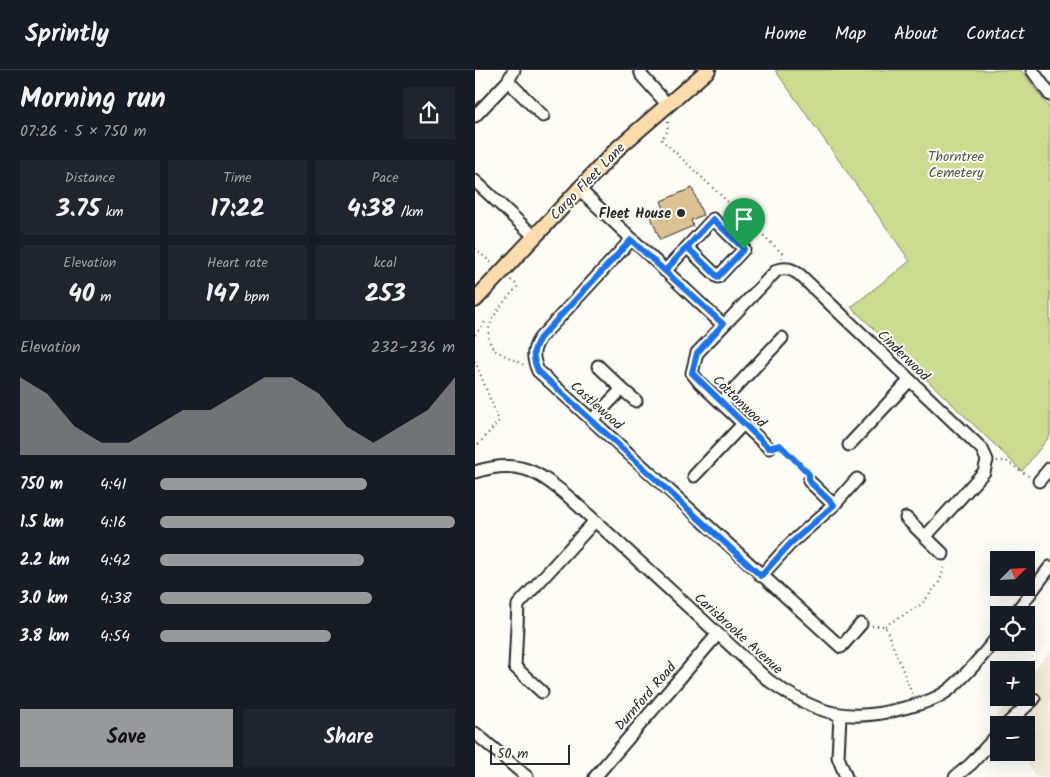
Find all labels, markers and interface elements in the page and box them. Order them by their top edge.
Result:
text: Sprintly [25,15,109,54]
text: Home [764,20,807,49]
text: Map [835,20,866,49]
text: About [894,20,938,49]
text: Contact [966,20,1025,49]
text: Morning run [20,77,166,122]
button: share [403,87,455,139]
text: 07:26 · 5 × 750 m [20,119,146,144]
street label: Cargo Fleet Lane [545,137,631,226]
park label: Thorntree Cemetery [928,146,985,184]
text: Distance [65,167,115,189]
text: Time [223,167,252,189]
text: Pace [372,167,399,189]
text: 3.75 [56,189,100,229]
text: 17:22 [210,189,265,229]
text: 4:38 [347,189,395,229]
pin [723,198,765,249]
text: km [100,201,124,223]
text: /km [395,201,423,223]
place label: Fleet House [599,203,671,225]
icon: arrive [730,205,758,233]
marker: Fleet House [675,207,687,219]
text: Elevation [63,252,116,274]
text: Heart rate [207,252,268,274]
text: kcal [374,252,397,274]
text: 40 [68,274,95,314]
text: 147 [206,274,239,314]
text: 253 [365,274,406,314]
text: m [95,286,111,308]
text: bpm [239,286,269,308]
street label: Cinderwood [872,325,935,387]
text: Elevation [20,335,81,360]
text: 232–236 m [371,335,455,360]
street label: Cottonwood [707,370,772,434]
street label: Castlewood [565,376,629,436]
text: 750 m [20,472,63,497]
text: 4:41 [100,472,127,497]
text: 1.5 km [20,510,64,535]
text: 4:16 [100,510,127,535]
text: 2.2 km [20,548,70,573]
text: 4:42 [100,548,131,573]
north arrow [990,551,1035,596]
map controls [990,551,1035,761]
text: 3.0 km [20,586,68,611]
text: 4:38 [100,586,132,611]
street label: Carisbrooke Avenue [689,588,788,680]
button: locate [990,606,1035,651]
text: 3.8 km [20,624,69,649]
text: 4:54 [100,624,130,649]
street label: Durnford Road [610,657,683,736]
button: + [990,661,1035,706]
button: Save [20,709,233,767]
button: Share [243,709,455,767]
button: − [990,716,1035,761]
scale bar [490,742,570,765]
text: 50 m [497,743,528,765]

